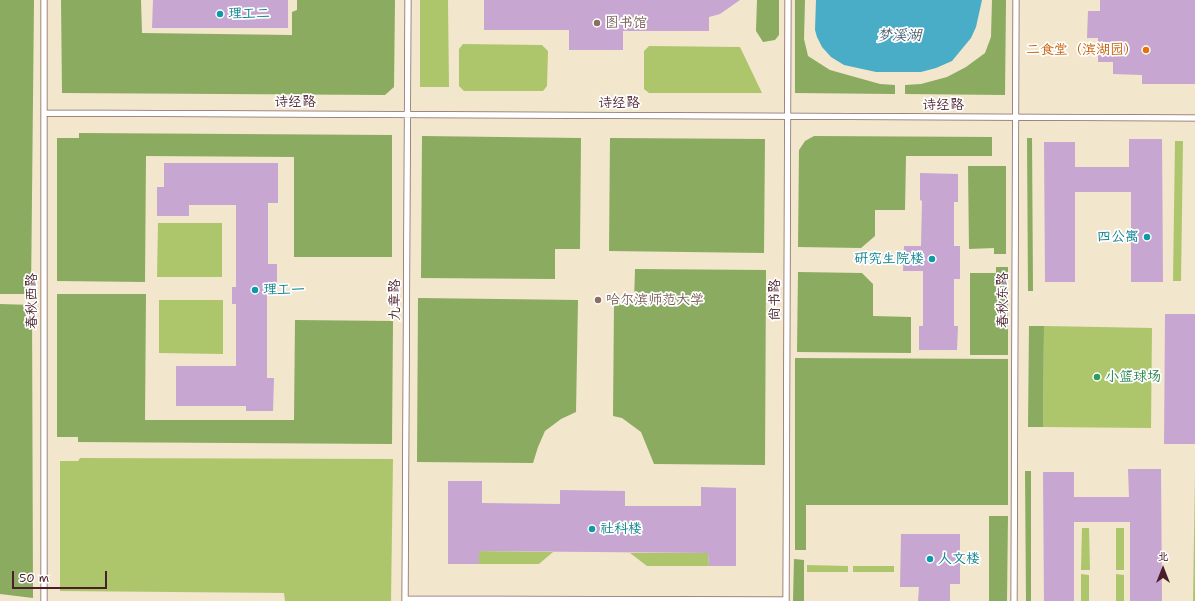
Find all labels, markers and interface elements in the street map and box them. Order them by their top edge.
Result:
place label: 理工二 [228,6,270,22]
marker: 理工二 [215,9,225,19]
place label: 图书馆 [605,15,647,31]
marker: 图书馆 [592,18,602,28]
water label: 梦溪湖 [877,27,921,45]
place label: 二食堂（滨湖园） [1026,42,1138,58]
marker: 二食堂（滨湖园） [1141,45,1151,55]
street label: 诗经路 [274,94,316,110]
street label: 诗经路 [598,95,640,111]
street label: 诗经路 [922,97,964,113]
place label: 四公寓 [1097,229,1139,245]
marker: 四公寓 [1142,232,1152,242]
place label: 研究生院楼 [854,251,924,267]
marker: 研究生院楼 [927,254,937,264]
street label: 春秋东路 [995,272,1011,328]
street label: 春秋西路 [24,273,40,329]
street label: 九章路 [387,279,403,321]
street label: 尚书路 [767,279,783,321]
place label: 理工一 [263,282,305,298]
marker: 理工一 [250,285,260,295]
place label: 哈尔滨师范大学 [606,292,704,308]
marker: 哈尔滨师范大学 [593,295,603,305]
place label: 小篮球场 [1105,369,1161,385]
marker: 小篮球场 [1092,372,1102,382]
place label: 社科楼 [600,521,642,537]
marker: 社科楼 [587,524,597,534]
north arrow [1143,549,1183,589]
text: 北 [1158,549,1169,564]
place label: 人文楼 [938,551,980,567]
marker: 人文楼 [925,554,935,564]
scale bar [14,563,109,589]
text: 50 m [19,570,49,586]

